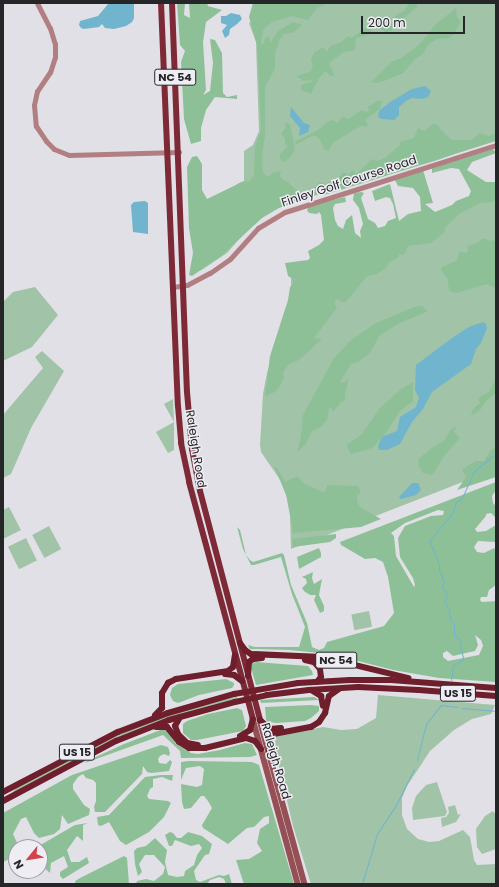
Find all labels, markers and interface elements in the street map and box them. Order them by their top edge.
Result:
scale bar [363,8,467,34]
text: 200 m [368,14,406,31]
road number: NC 54 [154,68,196,86]
street label: Finley Golf Course Road [280,152,418,210]
street label: Raleigh Road [183,409,209,489]
road number: NC 54 [315,651,357,669]
road number: US 15 [439,684,477,702]
street label: Raleigh Road [258,721,294,801]
road number: US 15 [58,743,96,761]
north arrow [8,839,48,879]
text: N [9,857,27,872]

